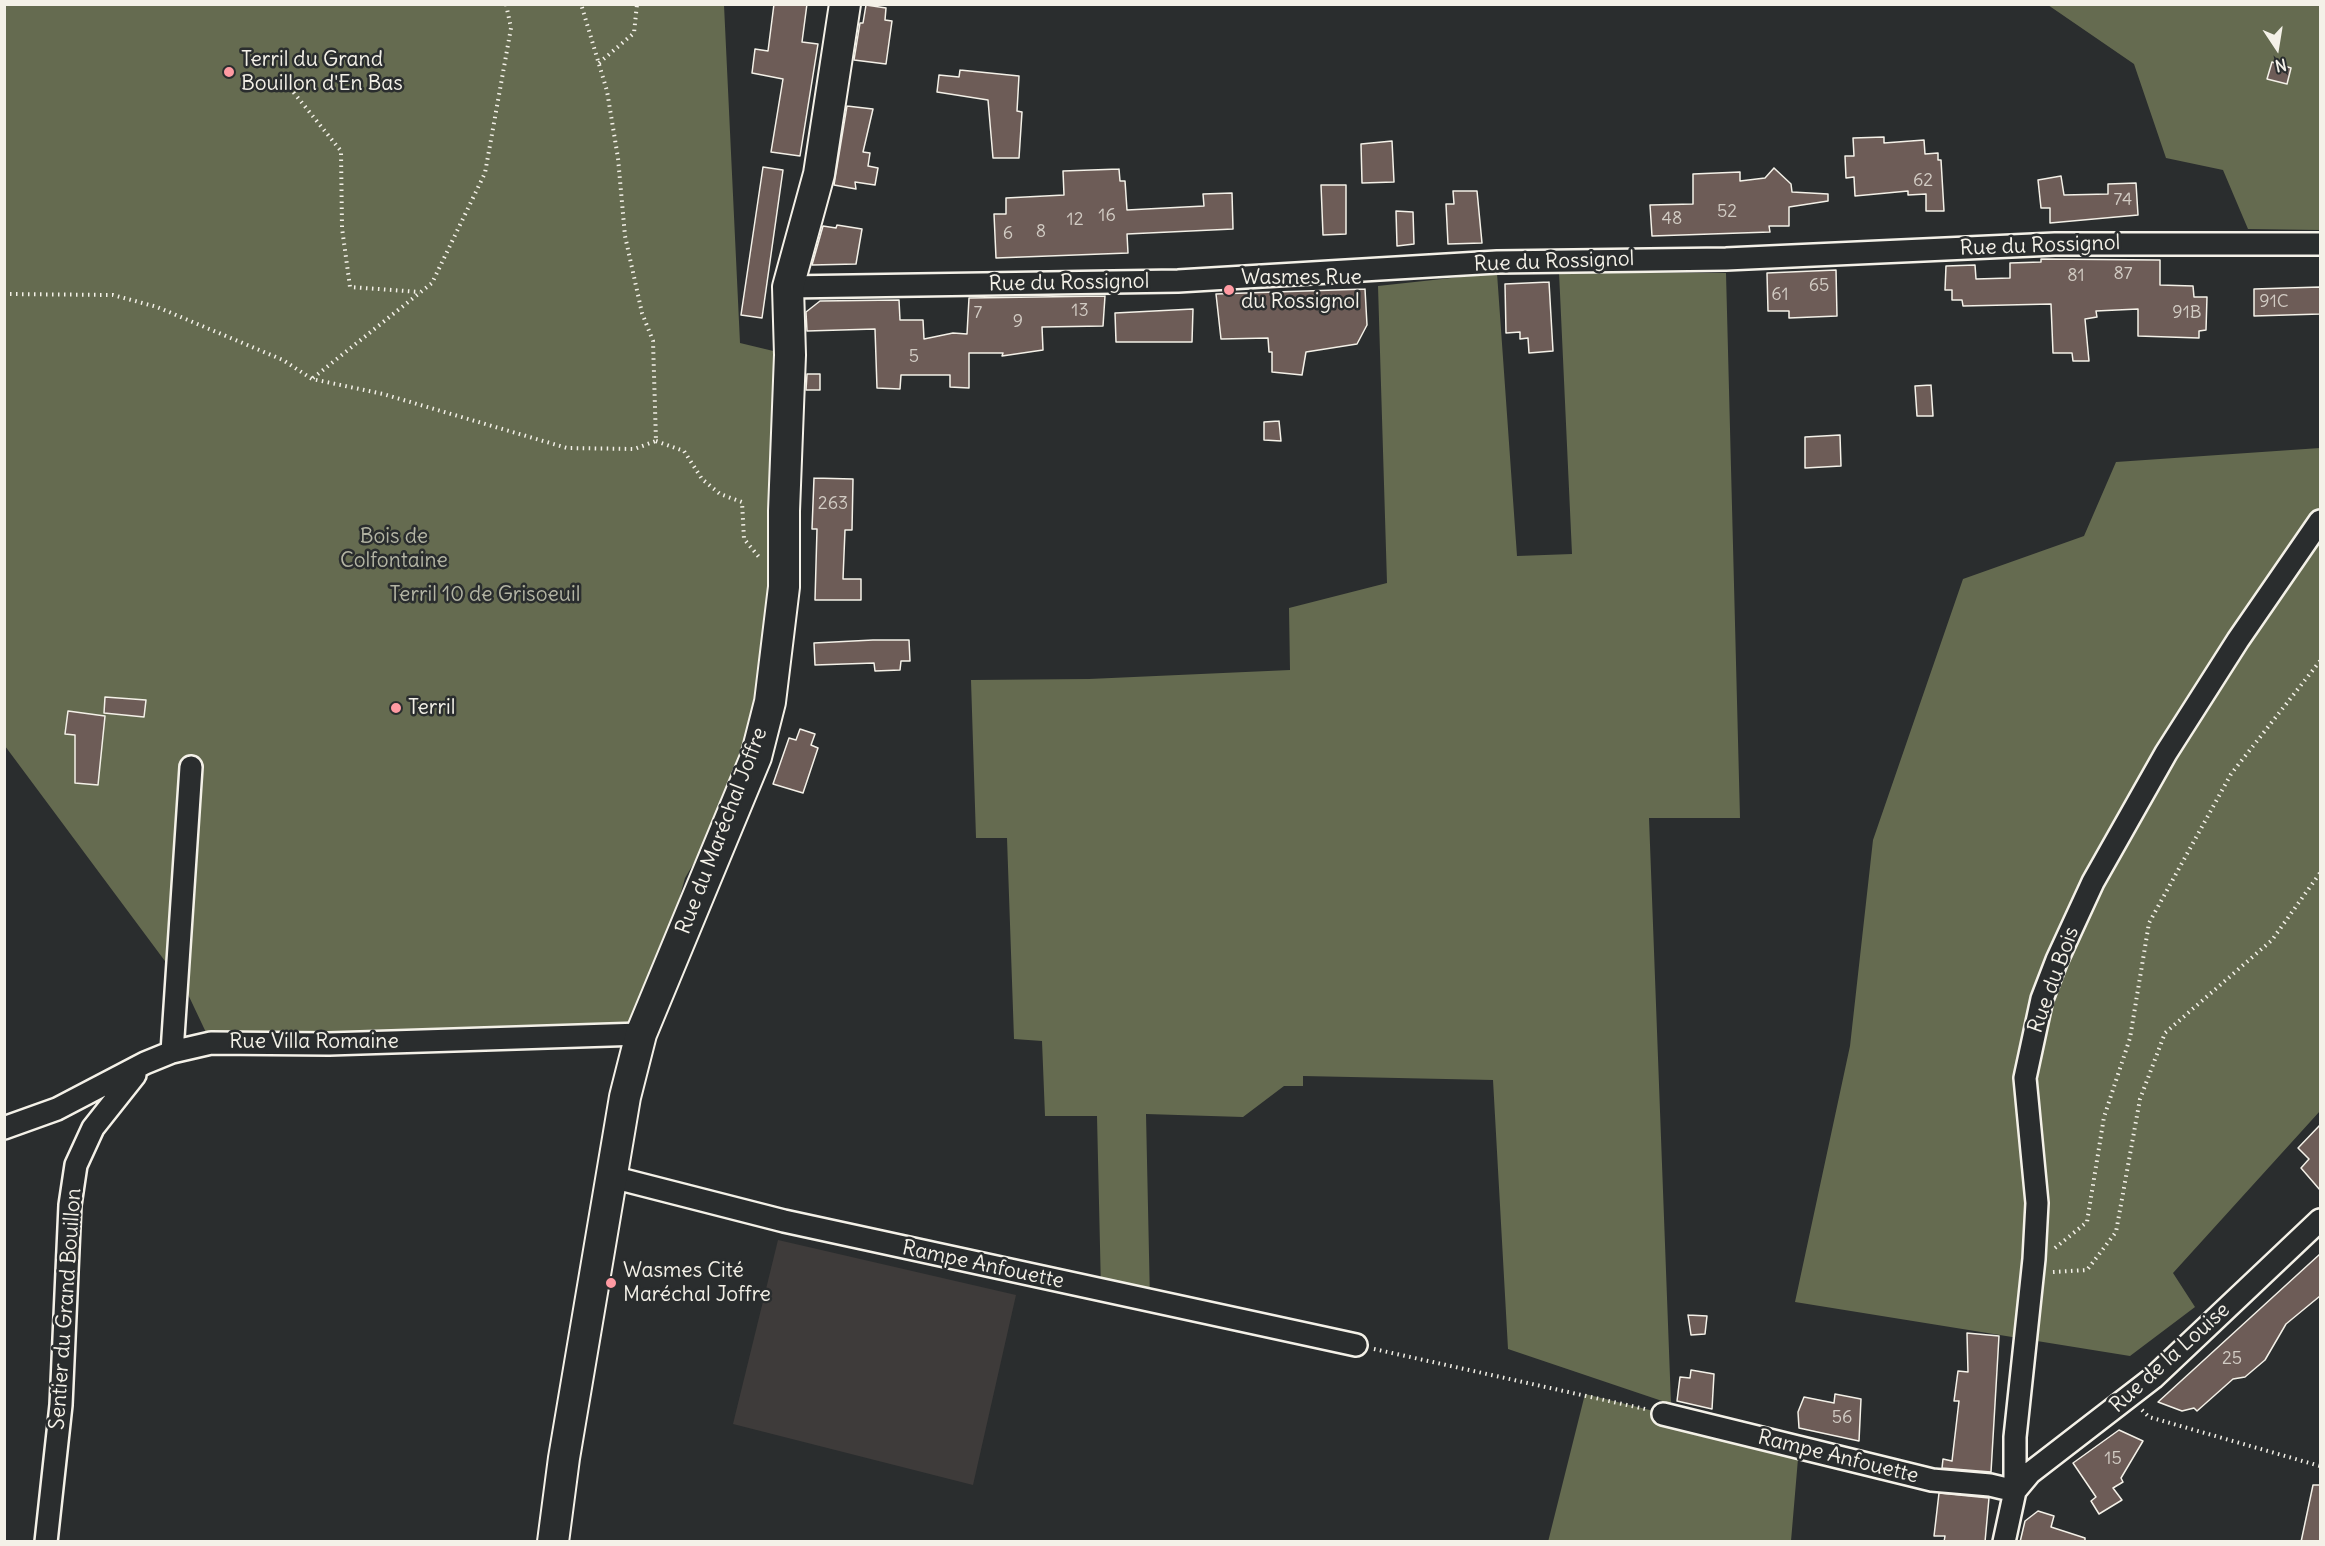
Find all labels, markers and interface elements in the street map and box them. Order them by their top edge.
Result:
north arrow [2247,18,2307,78]
place label: Terril du Grand Bouillon d'En Bas [241,47,403,97]
text: N [2273,55,2288,77]
marker: Terril du Grand Bouillon d'En Bas [222,65,236,79]
house number: 62 [1913,170,1933,192]
house number: 74 [2114,189,2132,211]
house number: 52 [1717,201,1737,223]
house number: 16 [1098,205,1116,227]
house number: 48 [1662,208,1682,230]
house number: 12 [1066,209,1084,231]
house number: 8 [1036,221,1046,243]
house number: 6 [1003,223,1013,245]
street label: Rue du Rossignol [1959,231,2121,261]
street label: Rue du Rossignol [1473,247,1635,277]
house number: 87 [2113,263,2133,285]
place label: Wasmes Rue du Rossignol [1241,265,1362,315]
house number: 81 [2067,265,2085,287]
street label: Rue du Rossignol [989,269,1149,297]
house number: 65 [1809,275,1829,297]
marker: Wasmes Rue du Rossignol [1222,283,1236,297]
house number: 61 [1771,284,1789,306]
house number: 91C [2259,291,2289,313]
house number: 13 [1071,300,1089,322]
house number: 7 [974,302,982,324]
house number: 91B [2172,302,2202,324]
house number: 9 [1013,311,1023,333]
house number: 5 [909,346,919,368]
house number: 263 [818,493,848,515]
park label: Bois de Colfontaine [340,524,448,574]
park label: Terril 10 de Grisoeuil [390,582,580,608]
place label: Terril [408,695,455,721]
marker: Terril [389,701,403,715]
street label: Rue du Maréchal Joffre [671,724,773,938]
street label: Rue du Bois [2023,923,2085,1037]
street label: Rue Villa Romaine [229,1029,399,1055]
street label: Sentier du Grand Bouillon [45,1187,87,1431]
street label: Rampe Anfouette [900,1236,1066,1294]
place label: Wasmes Cité Maréchal Joffre [623,1258,771,1308]
marker: Wasmes Cité Maréchal Joffre [604,1276,618,1290]
street label: Rue de la Louise [2105,1298,2235,1418]
house number: 25 [2222,1348,2242,1370]
house number: 56 [1832,1407,1852,1429]
street label: Rampe Anfouette [1755,1425,1921,1489]
house number: 15 [2104,1448,2122,1470]

